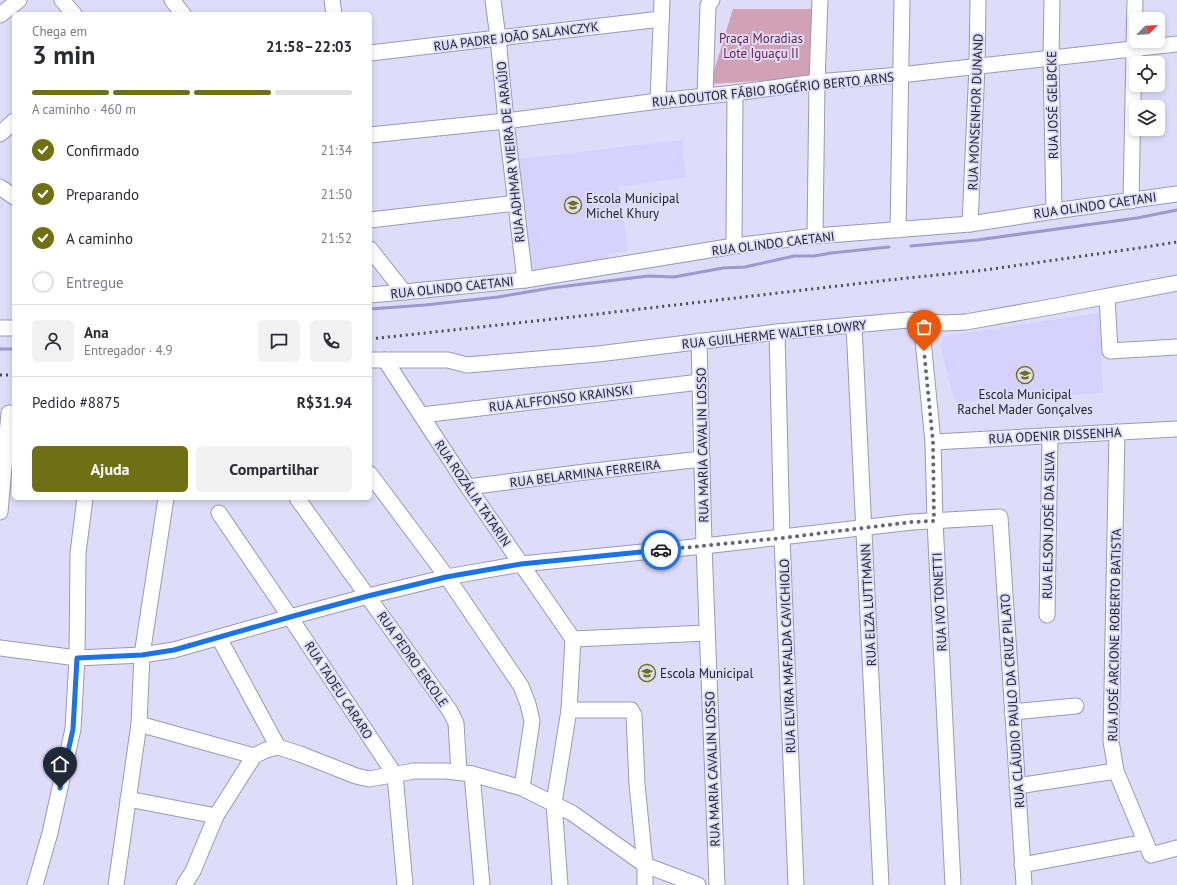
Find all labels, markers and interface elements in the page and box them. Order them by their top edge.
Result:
north arrow [1129,12,1165,48]
map controls [1129,12,1165,136]
street label: RUA PADRE JOÃO SALANCZYK [433,18,600,55]
text: Chega em [32,23,87,40]
park label: Praça Moradias Lote Iguaçu II [719,30,803,62]
street label: RUA MONSENHOR DUNAND [964,33,987,191]
text: 21:58–22:03 [266,37,352,56]
text: 3 min [32,38,95,71]
street label: RUA JOSÉ GELBCKE [1043,51,1062,159]
button: locate [1129,56,1165,92]
street label: RUA ADHMAR VIEIRA DE ARAÚJO [493,60,528,243]
street label: RUA DOUTOR FÁBIO ROGÉRIO BERTO ARNS [651,68,895,111]
button: layers [1129,100,1165,136]
text: A caminho · 460 m [32,101,136,118]
icon: check [32,139,54,161]
text: Confirmado [66,141,139,160]
text: 21:34 [321,142,352,159]
icon: check [32,183,54,205]
text: Preparando [66,185,139,204]
text: 21:50 [321,186,352,203]
street label: RUA OLINDO CAETANI [1033,188,1158,223]
place label: Escola Municipal Michel Khury [586,190,679,222]
school or university icon: Escola Municipal Michel Khury [563,195,583,215]
icon: check [32,227,54,249]
street label: RUA OLINDO CAETANI [711,228,836,259]
text: A caminho [66,229,133,248]
text: 21:52 [321,230,352,247]
text: Entregue [66,273,124,292]
street label: RUA OLINDO CAETANI [390,273,515,302]
pin [907,310,941,351]
street label: RUA GUILHERME WALTER LOWRY [681,316,868,353]
icon: bag [913,316,935,338]
button: person [32,320,74,362]
button: chat [258,320,300,362]
button: phone [310,320,352,362]
text: Ana [84,323,109,342]
text: Entregador · 4.9 [84,342,173,359]
school or university icon: Escola Municipal Rachel Mader Gonçalves [1015,365,1035,385]
street label: RUA MARIA CAVALIN LOSSO [693,367,712,523]
street label: RUA ALFFONSO KRAINSKI [488,381,634,416]
place label: Escola Municipal Rachel Mader Gonçalves [957,386,1093,418]
text: Pedido #8875 [32,393,121,412]
text: R$31.94 [297,393,352,412]
street label: RUA ODENIR DISSENHA [988,424,1122,447]
street label: RUA ROZÁLIA TATARIN [431,437,515,550]
button: Ajuda [32,446,188,492]
button: Compartilhar [196,446,352,492]
street label: RUA ELSON JOSÉ DA SILVA [1039,451,1058,599]
street label: RUA BELARMINA FERREIRA [509,456,662,491]
street label: RUA JOSÉ ARCIONE ROBERTO BATISTA [1104,528,1125,742]
courier [641,530,681,570]
icon: car [650,539,672,561]
street label: RUA ELZA LUTTMANN [857,543,880,667]
street label: RUA IVO TONETTI [928,552,951,652]
street label: RUA ELVIRA MAFALDA CAVICHIOLO [776,558,799,754]
street label: RUA CLÁUDIO PAULO DA CRUZ PILATO [997,593,1028,809]
street label: RUA PEDRO ERCOLE [373,608,452,710]
street label: RUA TADEU CARARO [301,638,377,743]
school or university icon: Escola Municipal [637,663,657,683]
place label: Escola Municipal [660,665,753,682]
street label: RUA MARIA CAVALIN LOSSO [701,691,724,847]
pin [43,747,77,788]
icon: home [49,753,71,775]

